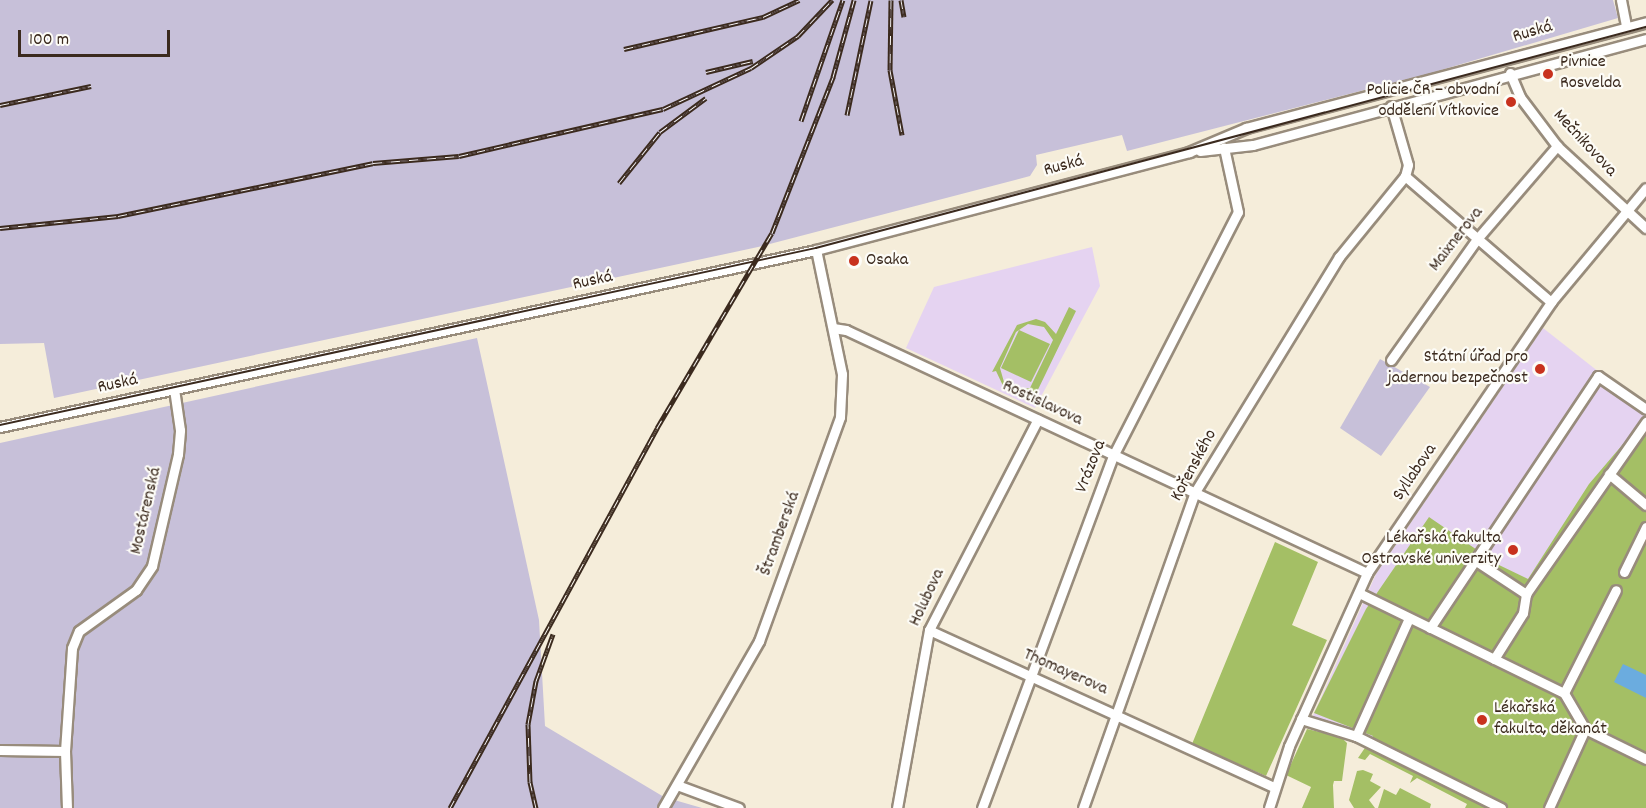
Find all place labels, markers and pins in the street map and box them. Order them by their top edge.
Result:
place label: Pivnice Rosvelda [1560,53,1621,96]
marker: Pivnice Rosvelda [1541,67,1555,81]
place label: Policie ČR – obvodní oddělení Vítkovice [1366,81,1499,124]
marker: Policie ČR – obvodní oddělení Vítkovice [1504,95,1518,109]
place label: Osaka [866,250,908,272]
marker: Osaka [847,254,861,268]
place label: Státní úřad pro jadernou bezpečnost [1387,348,1528,391]
marker: Státní úřad pro jadernou bezpečnost [1533,362,1547,376]
place label: Lékařská fakulta Ostravské univerzity [1361,529,1501,572]
marker: Lékařská fakulta Ostravské univerzity [1506,543,1520,557]
place label: Lékařská fakulta, děkanát [1494,699,1607,742]
marker: Lékařská fakulta, děkanát [1475,713,1489,727]

